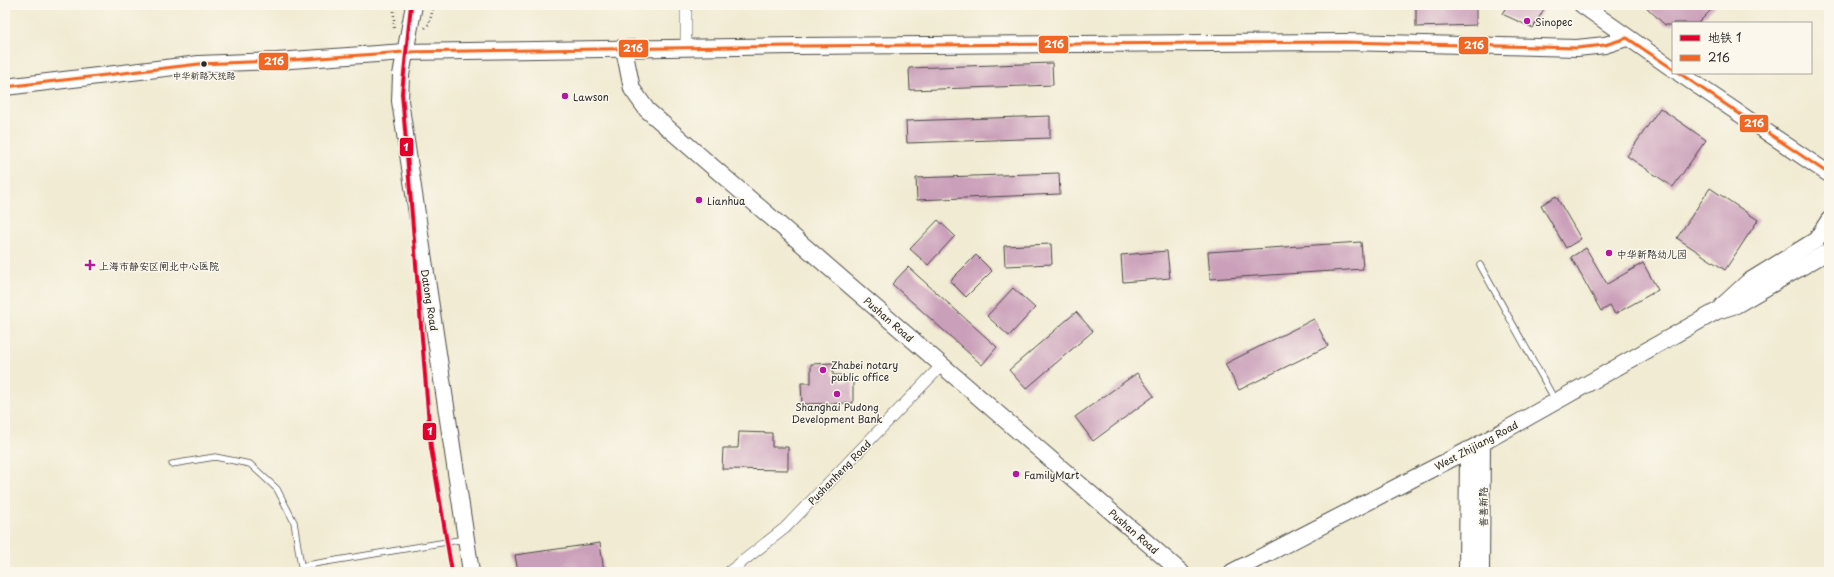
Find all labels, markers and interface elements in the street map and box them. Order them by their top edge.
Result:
place label: Sinopec [1535,14,1573,29]
marker: Sinopec [1522,16,1532,26]
legend [1672,22,1812,74]
text: 地铁 1 [1708,28,1741,46]
line badge: 216 [1038,35,1069,54]
text: 216 [1044,35,1064,52]
line badge: 216 [1458,36,1489,55]
text: 216 [1464,36,1484,53]
line badge: 216 [618,39,649,58]
text: 216 [623,39,643,56]
text: 216 [1708,48,1730,66]
line badge: 216 [258,52,289,71]
text: 216 [264,52,284,69]
marker: 中华新路大统路 [199,59,209,69]
place label: 中华新路大统路 [172,68,236,82]
place label: Lawson [573,89,609,104]
marker: Lawson [560,91,570,101]
line badge: 216 [1739,114,1769,133]
text: 216 [1744,114,1764,131]
line badge: 1 [399,137,414,157]
text: 1 [403,138,409,155]
place label: Lianhua [707,193,746,208]
marker: Lianhua [694,195,704,205]
place label: 中华新路幼儿园 [1617,246,1687,261]
marker: 中华新路幼儿园 [1604,248,1614,258]
place label: 上海市静安区闸北中心医院 [99,258,219,273]
marker: 上海市静安区闸北中心医院 [84,259,96,271]
street label: Datong Road [418,268,442,332]
street label: Pushan Road [861,293,917,345]
place label: Zhabei notary public office [831,357,898,384]
marker: Zhabei notary public office [818,365,828,375]
marker: Shanghai Pudong Development Bank [832,389,842,399]
place label: Shanghai Pudong Development Bank [791,399,883,426]
street label: West Zhijiang Road [1432,417,1521,473]
line badge: 1 [422,422,437,441]
text: 1 [427,422,433,439]
street label: Pushanheng Road [804,436,874,508]
place label: FamilyMart [1024,467,1079,483]
marker: FamilyMart [1011,469,1021,479]
street label: 普善新路 [1475,487,1490,527]
street label: Pushan Road [1106,505,1162,557]

